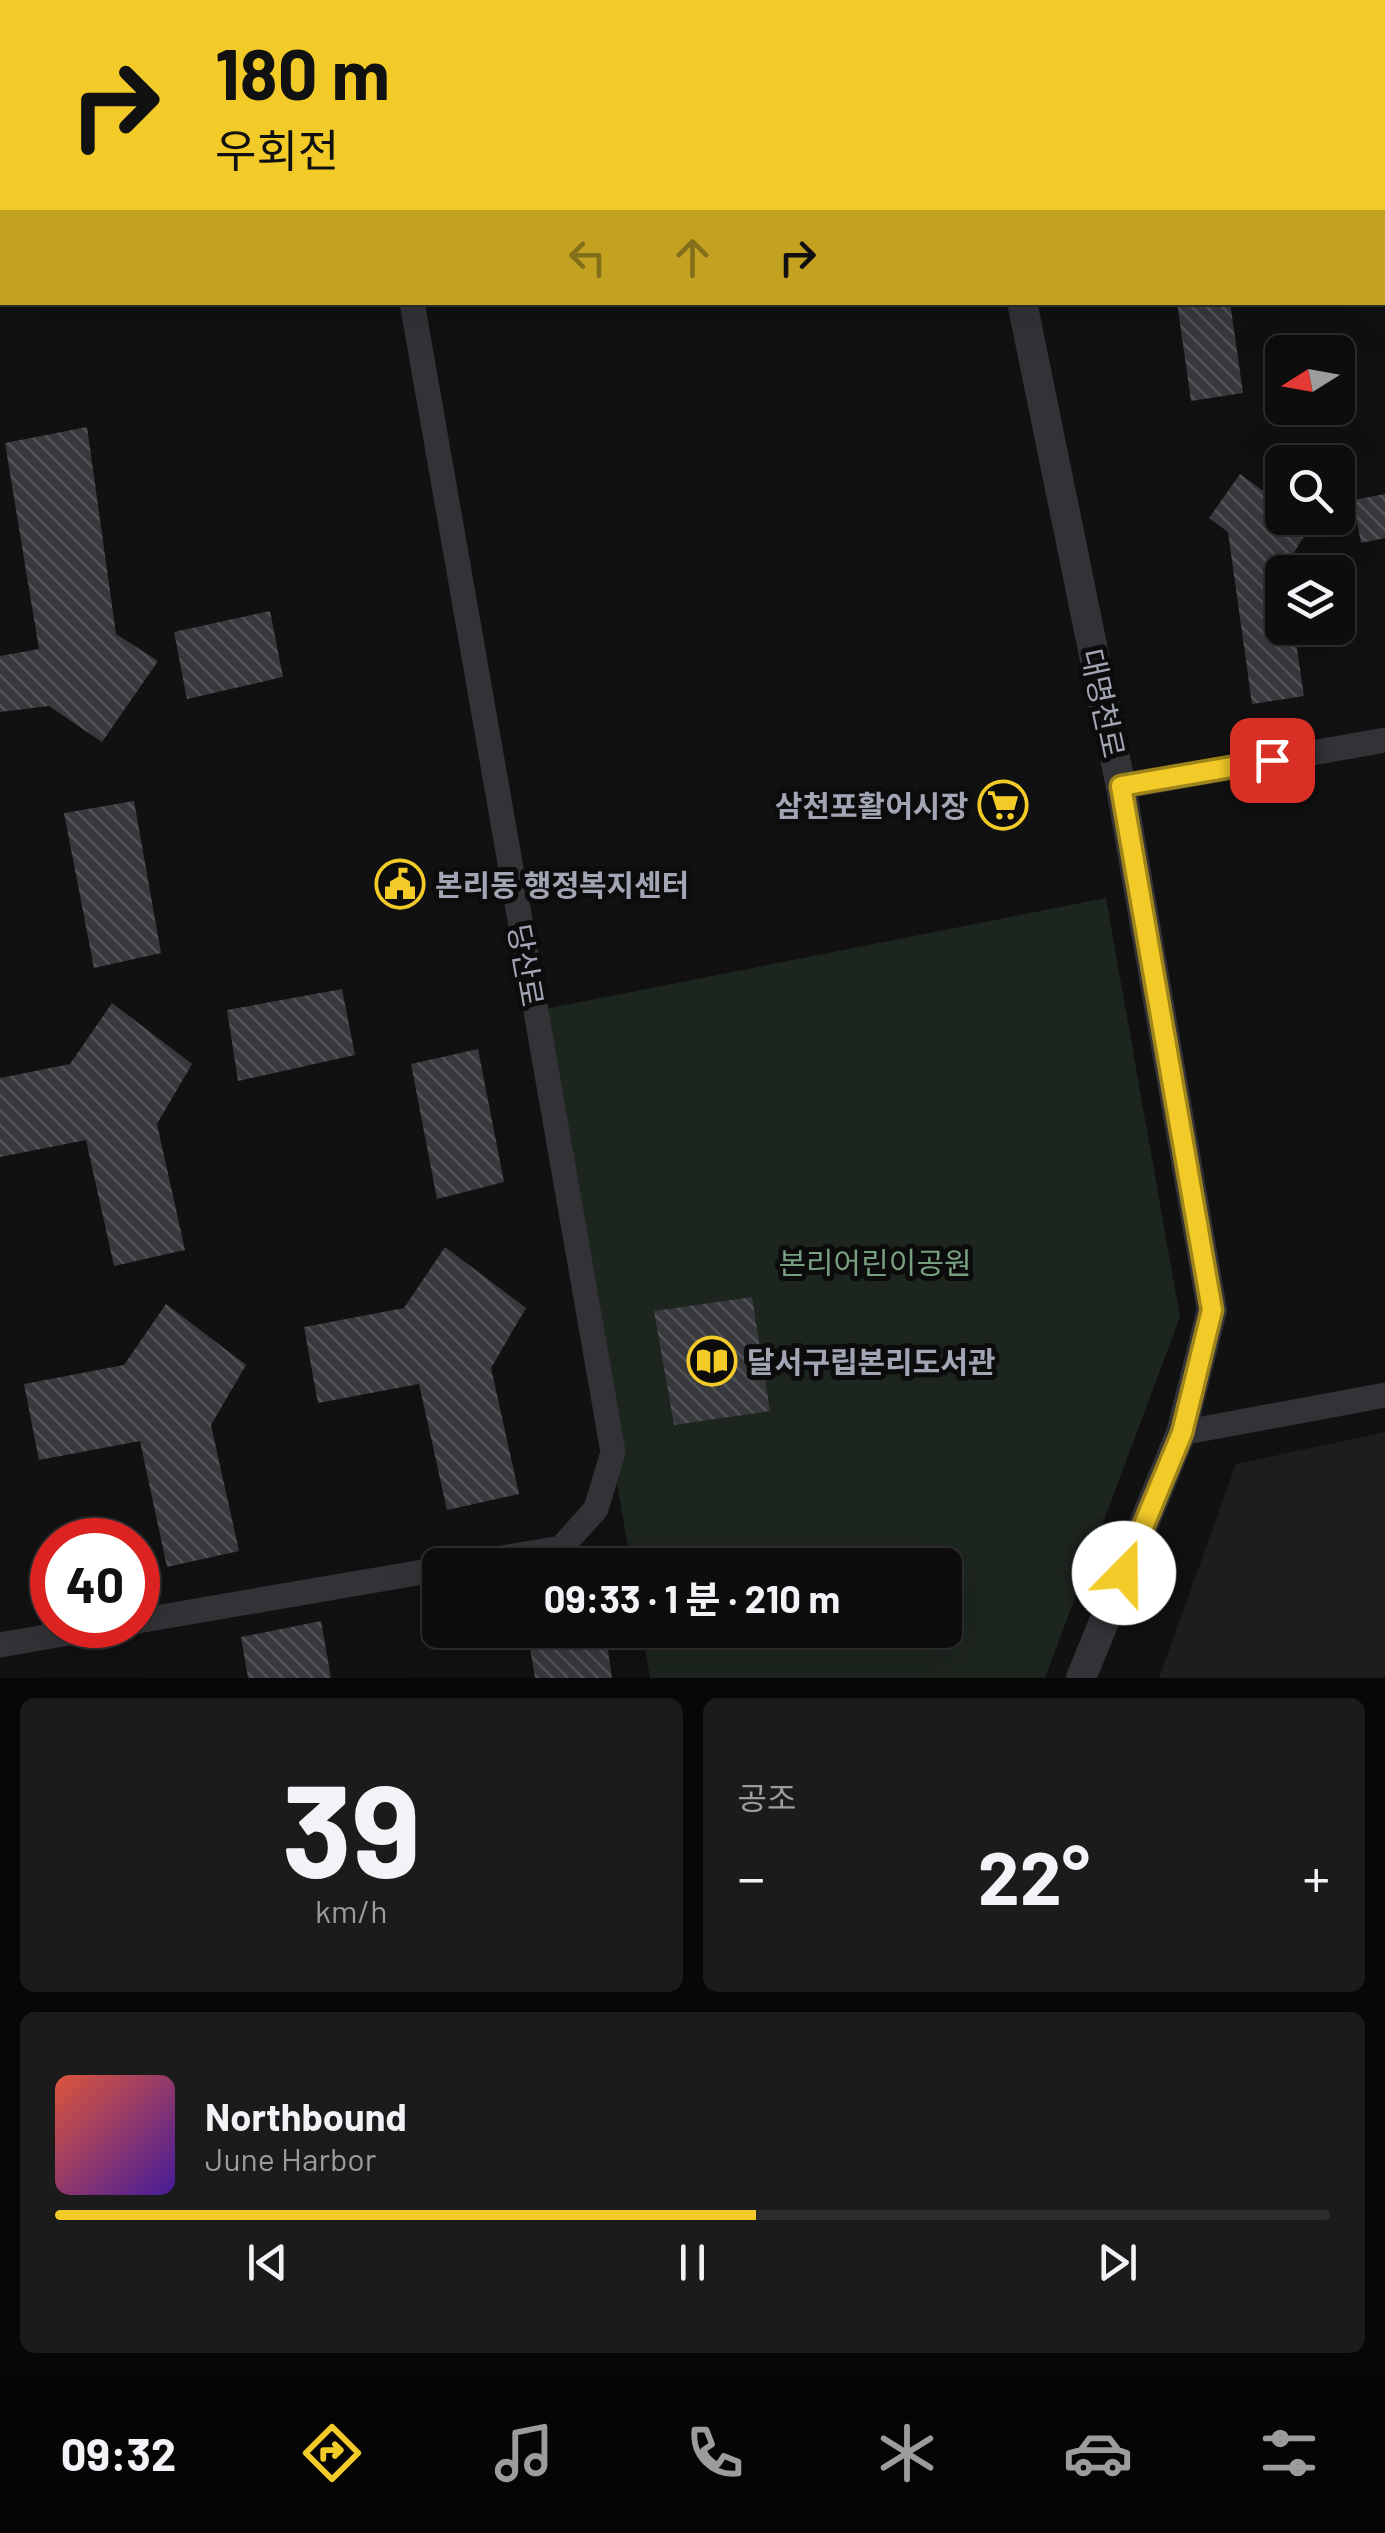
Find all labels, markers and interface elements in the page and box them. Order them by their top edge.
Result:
text: 180 m [215,30,390,114]
icon: right [50,40,180,170]
text: 우회전 [215,122,339,176]
icon: left [560,230,615,285]
icon: ahead [665,230,720,285]
icon: right [770,230,825,285]
north arrow [1265,335,1355,425]
map controls [1265,335,1355,645]
button: search [1265,445,1355,535]
button: layers [1265,555,1355,645]
street label: 대명천로 [1075,645,1133,761]
pin [1230,718,1315,803]
icon: arrive [1245,733,1300,788]
supermarket icon: 삼천포활어시장 [977,779,1029,831]
place label: 삼천포활어시장 [775,787,968,823]
public building icon: 본리동 행정복지센터 [374,858,426,910]
place label: 본리동 행정복지센터 [435,866,689,902]
street label: 당산로 [502,921,552,1009]
park label: 본리어린이공원 [778,1244,972,1280]
library icon: 달서구립본리도서관 [686,1335,738,1387]
place label: 달서구립본리도서관 [747,1343,995,1379]
speed limit sign: 40 [30,1518,160,1648]
position arrow [1072,1521,1176,1625]
text: 09:33 · 1 분 · 210 m [544,1575,840,1621]
text: 39 [282,1748,421,1904]
text: 공조 [738,1778,796,1816]
text: 22° [978,1830,1090,1920]
text: − [738,1843,765,1909]
text: + [1302,1843,1330,1909]
text: km/h [315,1891,387,1929]
text: Northbound [205,2093,407,2139]
text: June Harbor [205,2139,376,2177]
icon: previous [240,2235,295,2290]
icon: pause [665,2235,720,2290]
icon: next [1090,2235,1145,2290]
icon: directions [297,2418,367,2488]
icon: music [489,2418,559,2488]
icon: phone [680,2418,750,2488]
icon: climate [872,2418,942,2488]
icon: car [1063,2418,1133,2488]
icon: filters [1254,2418,1324,2488]
text: 09:32 [61,2426,176,2480]

